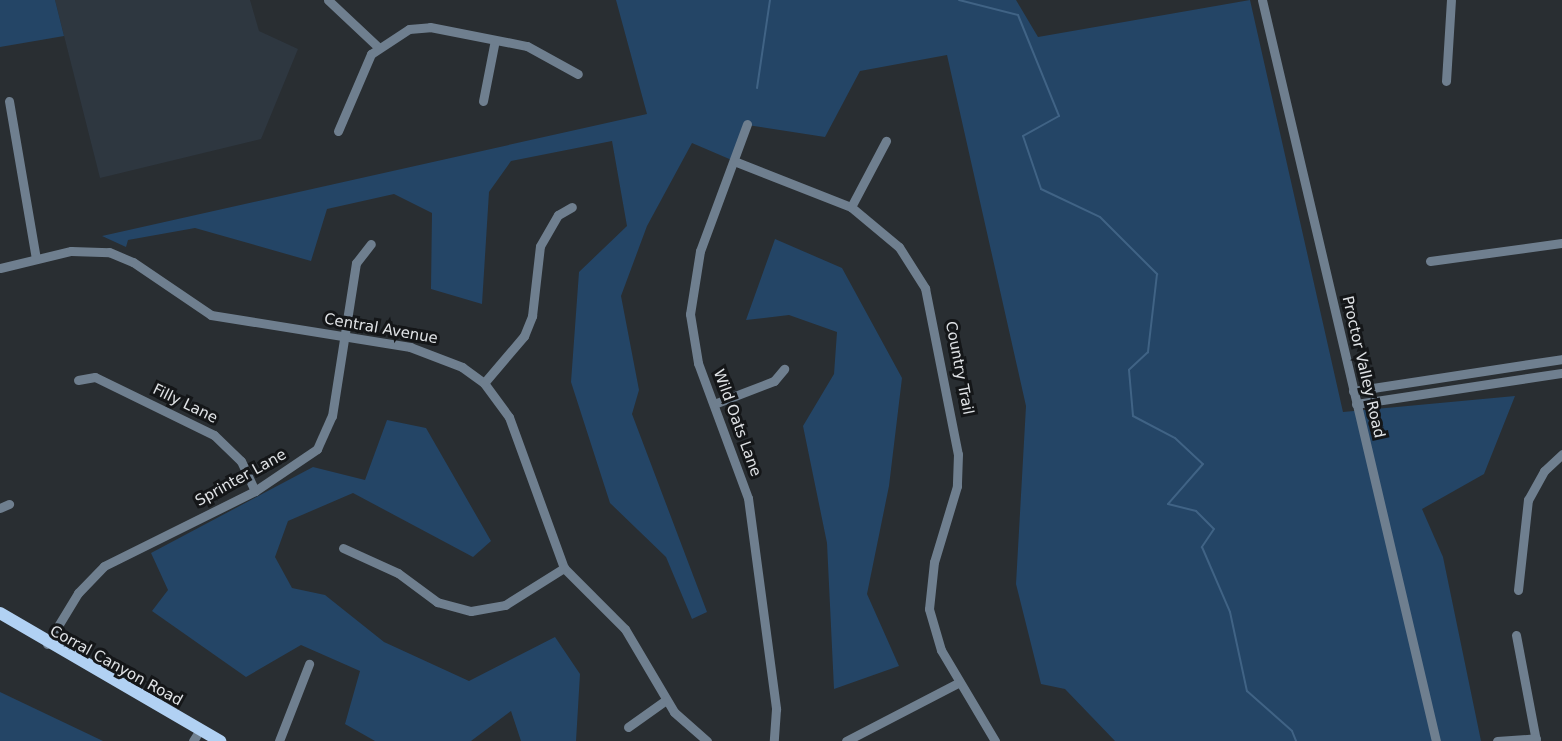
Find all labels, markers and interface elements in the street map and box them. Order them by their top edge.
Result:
street label: Proctor Valley Road [1338,294,1388,440]
street label: Central Avenue [323,310,439,348]
street label: Country Trail [941,320,977,416]
street label: Wild Oats Lane [709,367,765,479]
street label: Filly Lane [150,381,220,427]
street label: Sprinter Lane [192,446,290,510]
street label: Corral Canyon Road [46,622,186,710]

